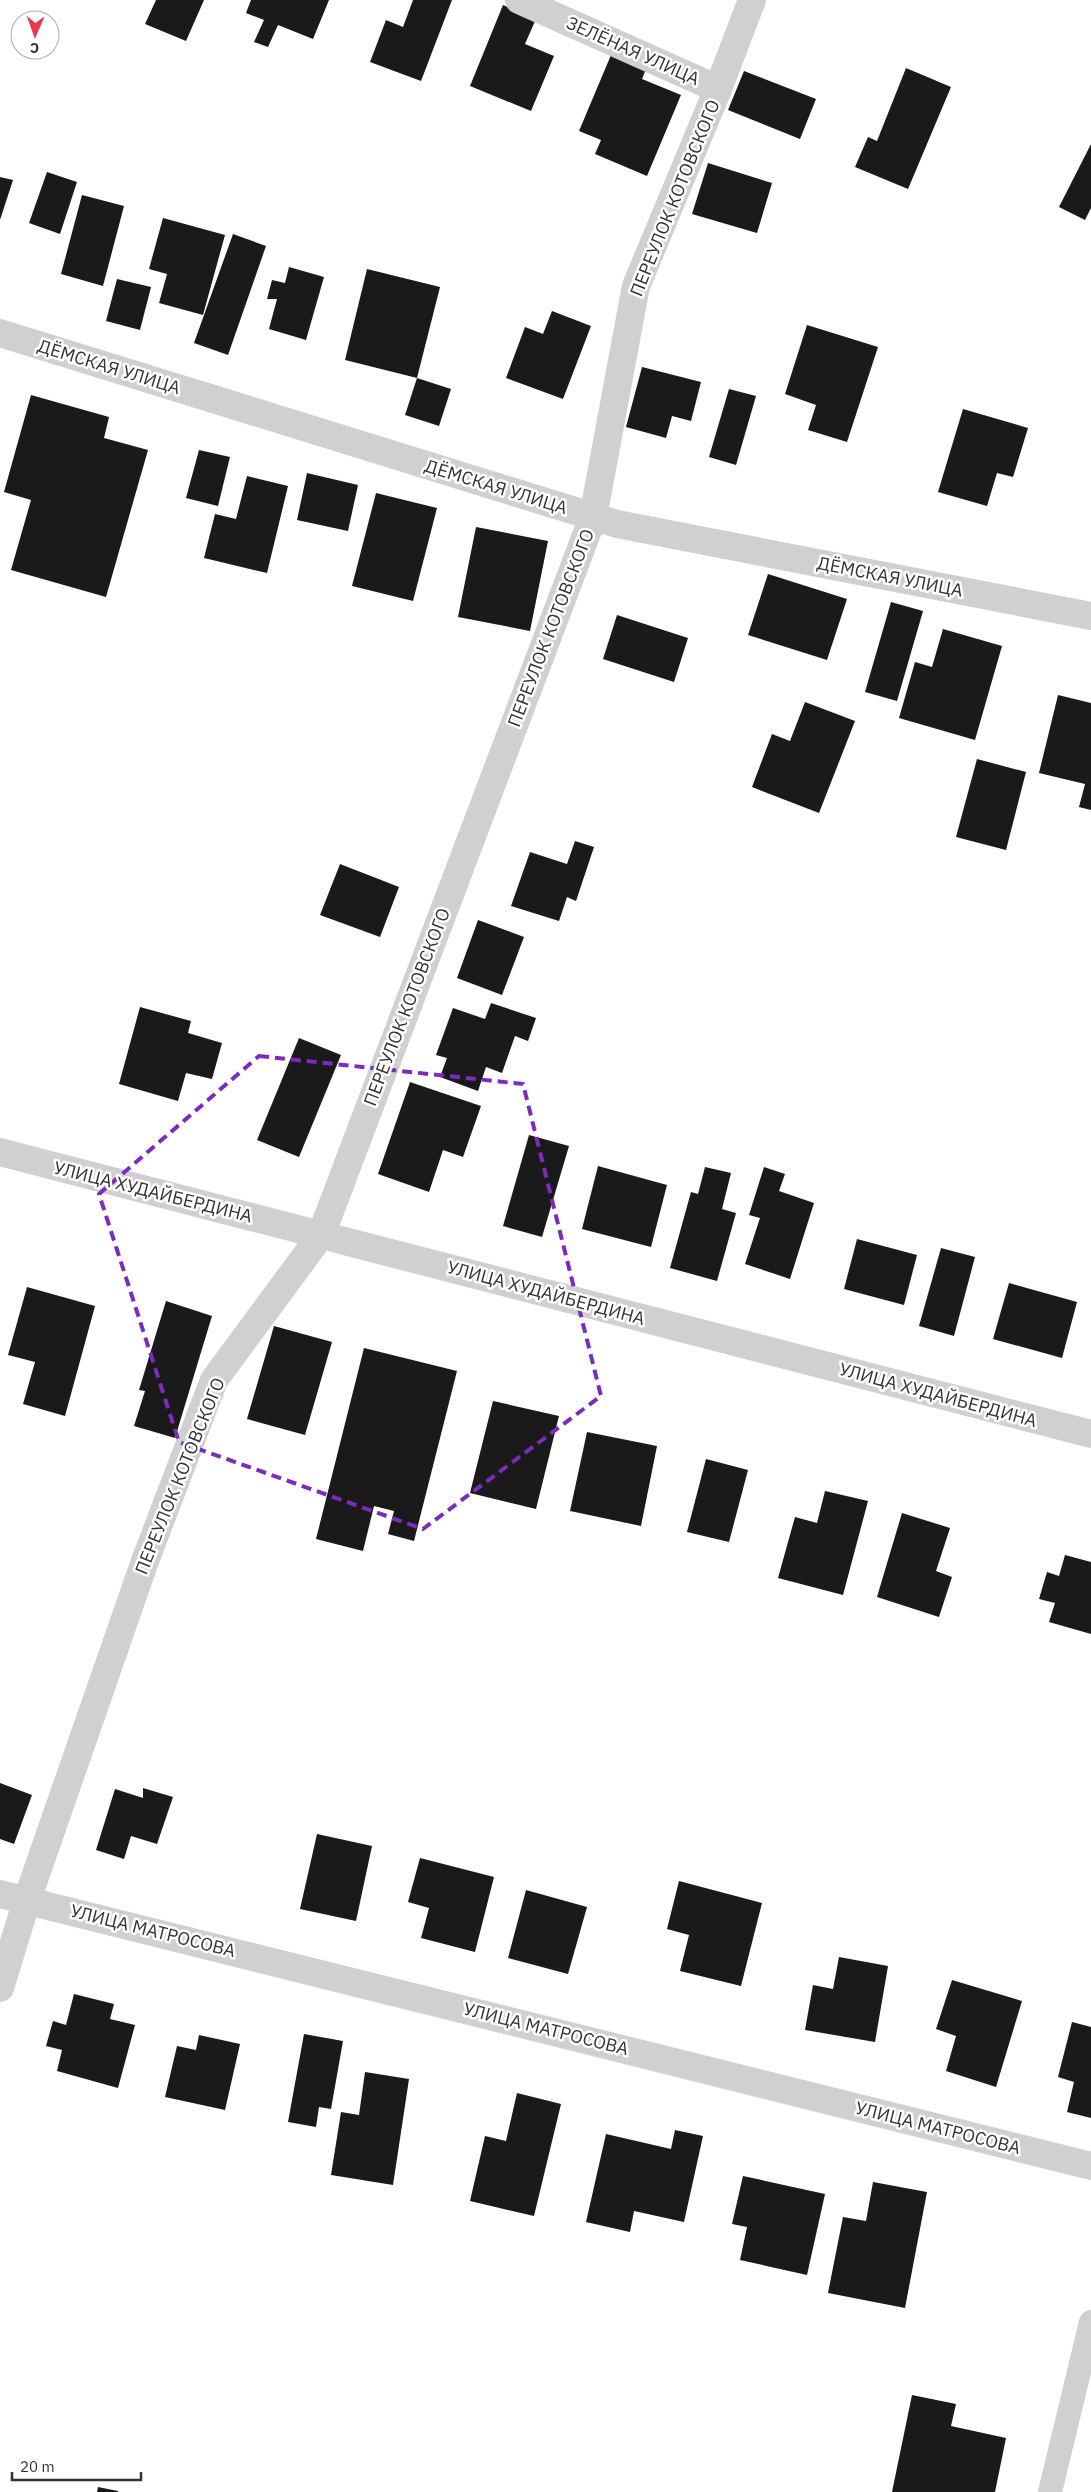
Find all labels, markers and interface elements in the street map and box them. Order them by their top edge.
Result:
north arrow [10,10,60,60]
street label: ЗЕЛЁНАЯ УЛИЦА [563,11,704,90]
text: С [30,39,39,57]
street label: ПЕРЕУЛОК КОТОВСКОГО [625,96,725,300]
street label: ДЁМСКАЯ УЛИЦА [35,334,184,399]
street label: ДЁМСКАЯ УЛИЦА [422,454,571,519]
street label: ПЕРЕУЛОК КОТОВСКОГО [502,526,599,730]
street label: ДЁМСКАЯ УЛИЦА [815,551,965,602]
street label: ПЕРЕУЛОК КОТОВСКОГО [358,905,455,1109]
street label: УЛИЦА ХУДАЙБЕРДИНА [51,1156,255,1227]
street label: УЛИЦА ХУДАЙБЕРДИНА [445,1255,648,1330]
street label: УЛИЦА ХУДАЙБЕРДИНА [837,1357,1040,1432]
street label: ПЕРЕУЛОК КОТОВСКОГО [130,1374,230,1578]
street label: УЛИЦА МАТРОСОВА [68,1899,239,1962]
street label: УЛИЦА МАТРОСОВА [461,1997,632,2060]
street label: УЛИЦА МАТРОСОВА [853,2096,1024,2159]
scale bar [12,2450,141,2482]
text: 20 m [20,2457,55,2476]

